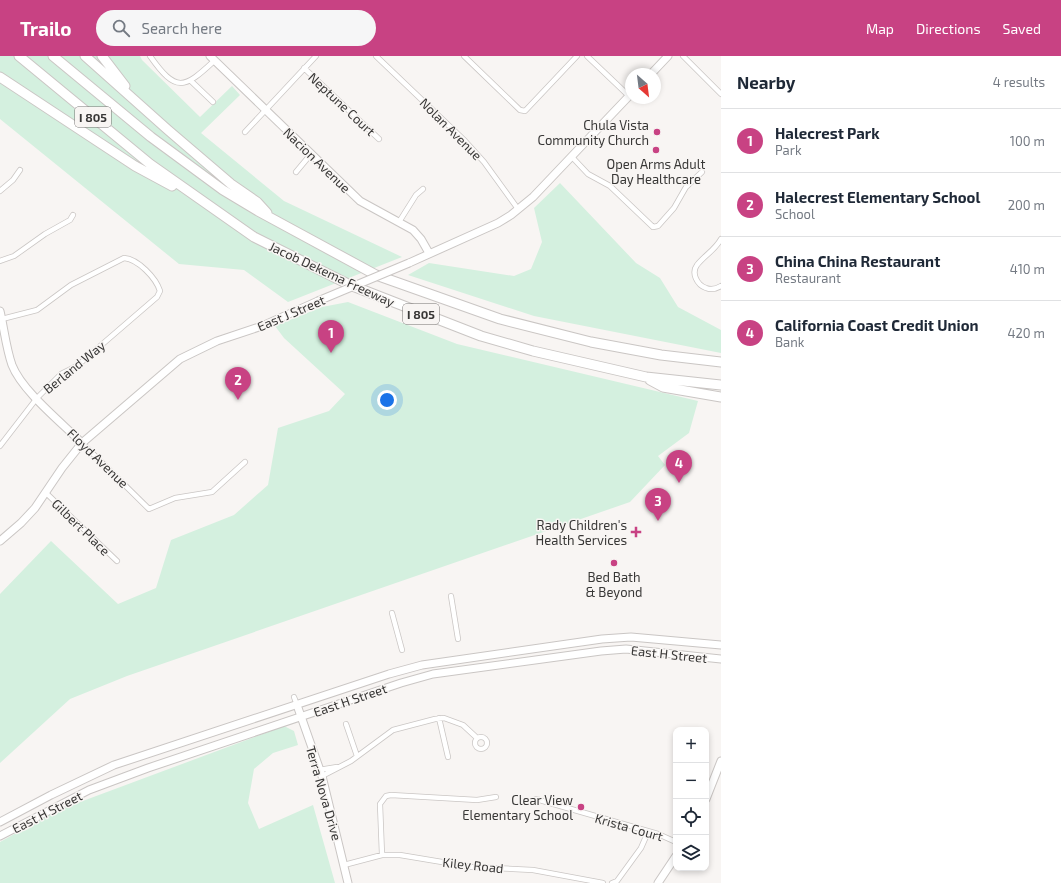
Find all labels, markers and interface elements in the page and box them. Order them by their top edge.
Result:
search box [96,10,376,46]
text: Trailo [20,17,72,40]
icon: search [110,17,132,39]
text: Search here [142,19,222,37]
text: Map [866,20,894,37]
text: Directions [916,20,981,37]
text: Saved [1003,20,1041,37]
north arrow [625,68,661,104]
street label: Neptune Court [305,69,379,139]
text: Nearby [737,72,795,92]
text: 4 results [993,74,1045,90]
street label: Nolan Avenue [417,95,485,163]
road number: I 805 [75,107,111,127]
place label: Chula Vista Community Church [537,117,649,148]
street label: Nacion Avenue [280,124,354,196]
text: Halecrest Park [775,124,880,142]
marker: Chula Vista Community Church [652,127,662,137]
text: 1 [747,133,753,149]
text: 100 m [1010,133,1045,149]
text: Park [775,142,802,158]
marker: Open Arms Adult Day Healthcare [651,145,661,155]
place label: Open Arms Adult Day Healthcare [607,156,705,187]
text: Halecrest Elementary School [775,188,980,206]
text: 2 [746,197,754,213]
text: 200 m [1008,197,1045,213]
text: School [775,206,815,222]
street label: Jacob Dekema Freeway [267,238,397,310]
text: China China Restaurant [775,252,940,270]
text: 3 [746,261,754,277]
text: 410 m [1010,261,1045,277]
text: Restaurant [775,270,841,286]
street label: East J Street [255,292,327,334]
road number: I 805 [403,304,439,324]
text: California Coast Credit Union [775,316,979,334]
pin: 1 [318,320,344,353]
text: 4 [746,325,754,341]
text: 420 m [1008,325,1045,341]
text: Bank [775,334,804,350]
street label: Berland Way [40,337,108,397]
pin: 2 [225,367,251,400]
your location [377,390,397,410]
street label: Floyd Avenue [64,425,132,491]
pin: 4 [666,450,692,483]
pin: 3 [645,488,671,521]
street label: Gilbert Place [49,495,113,559]
place label: Rady Children's Health Services [536,517,627,548]
marker: Rady Children's Health Services [630,526,642,538]
marker: Bed Bath & Beyond [609,558,619,568]
place label: Bed Bath & Beyond [585,569,643,600]
street label: East H Street [630,642,708,666]
street label: East H Street [311,680,389,720]
map controls [673,727,709,871]
button: + [673,727,709,763]
street label: Terra Nova Drive [303,744,345,842]
button: − [673,763,709,799]
street label: East H Street [9,787,85,837]
place label: Clear View Elementary School [462,792,573,823]
button: locate [673,799,709,835]
marker: Clear View Elementary School [576,802,586,812]
street label: Krista Court [593,810,665,844]
button: layers [673,835,709,871]
street label: Kiley Road [442,854,504,876]

